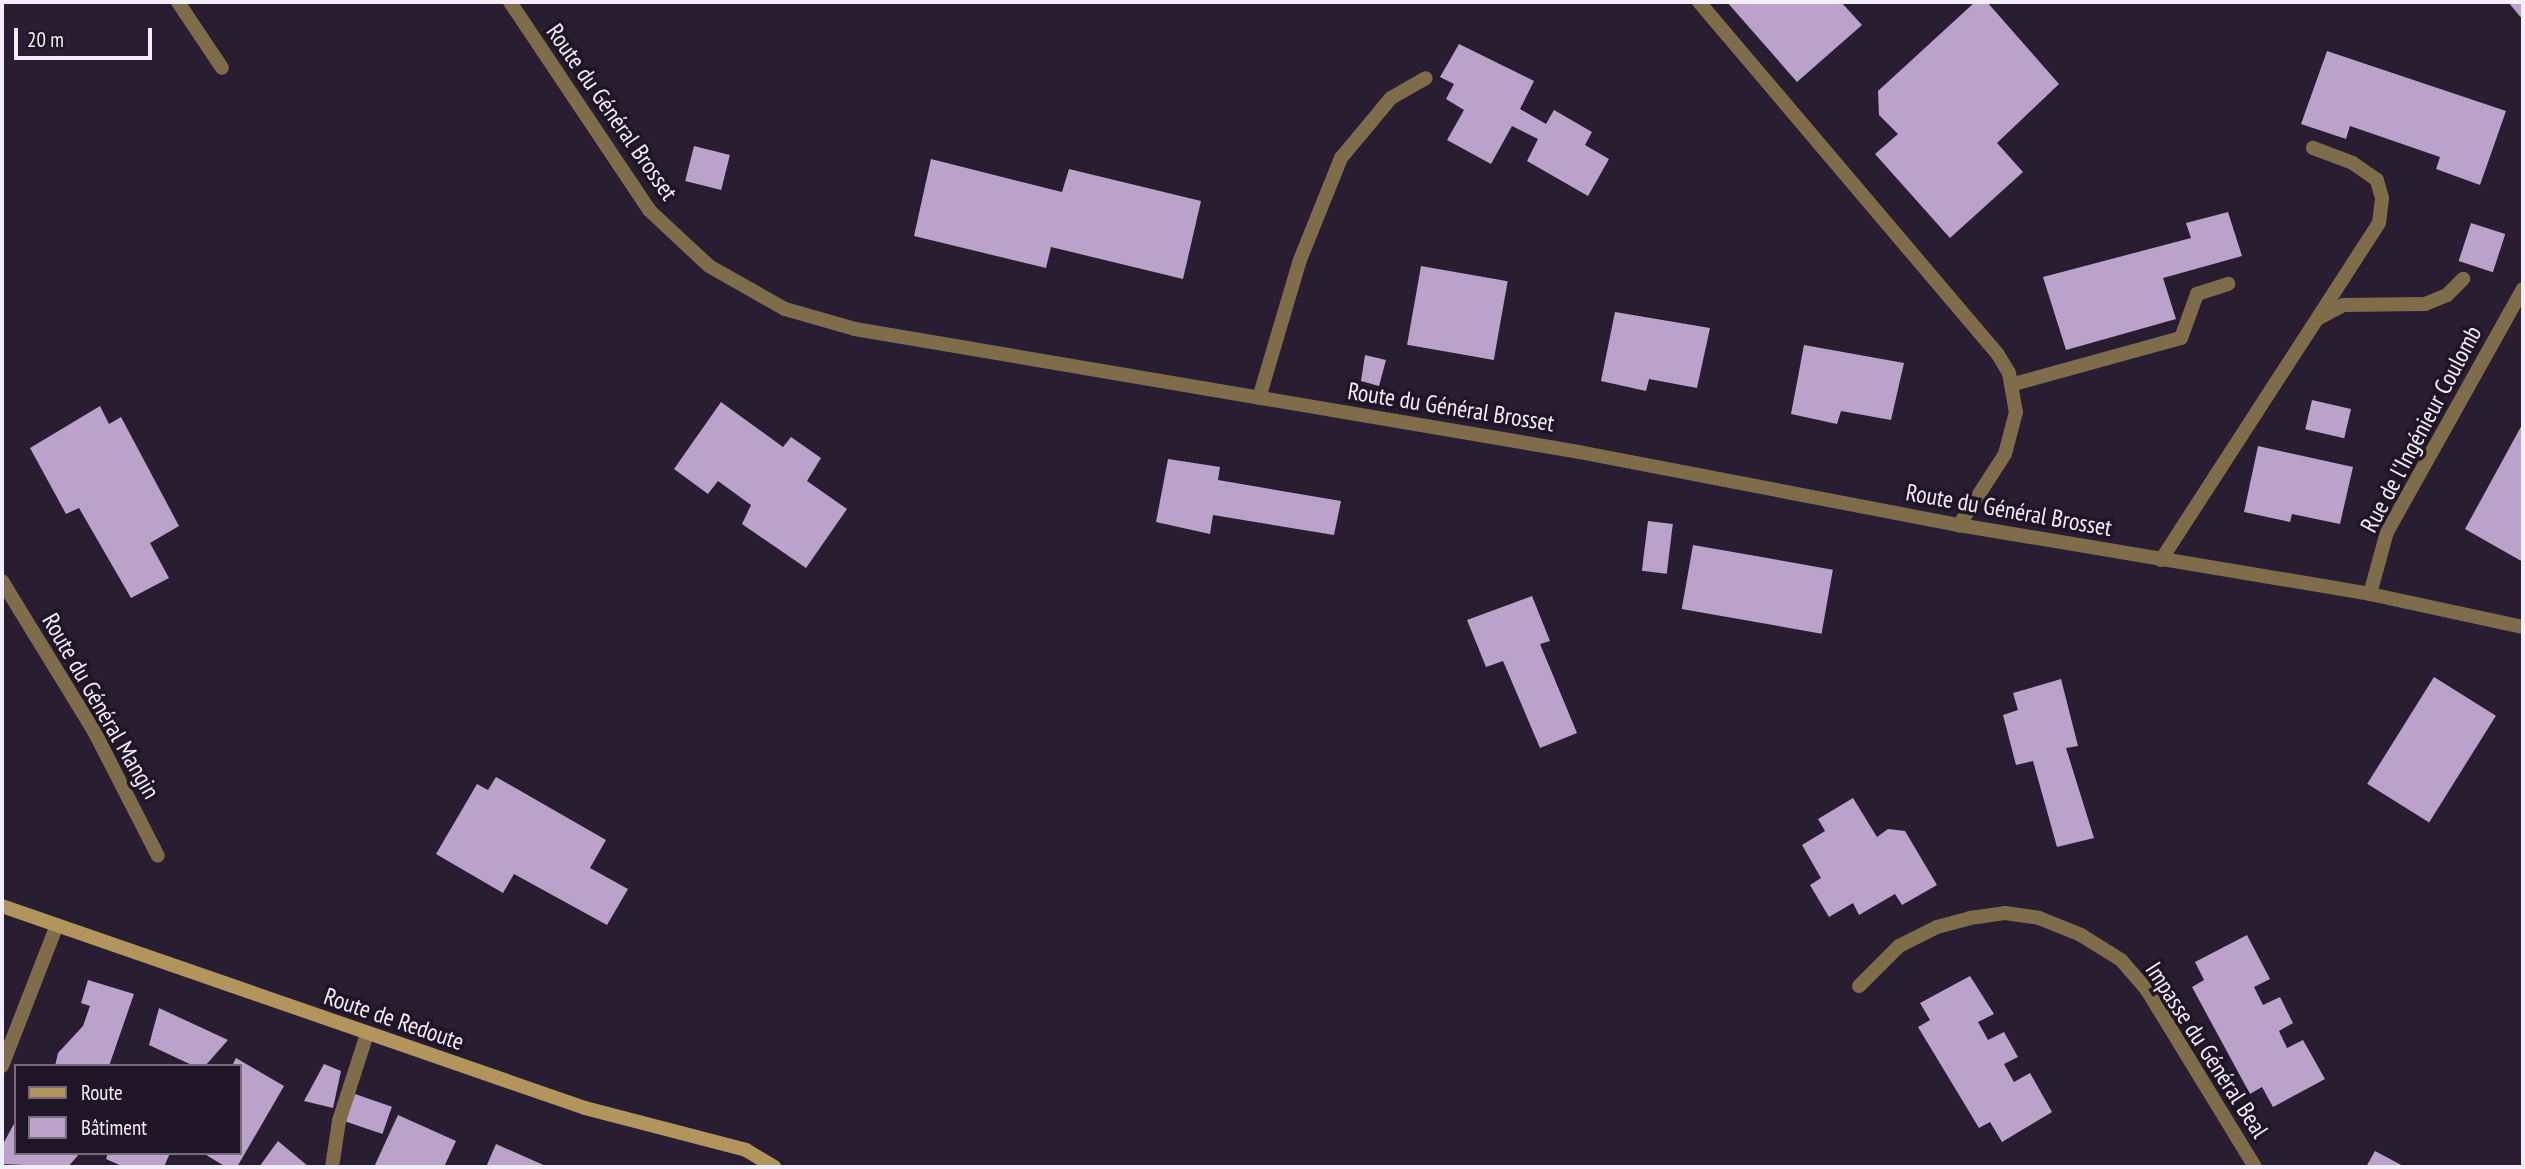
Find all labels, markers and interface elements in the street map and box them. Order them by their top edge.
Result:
scale bar [18,14,156,58]
street label: Route du Général Brosset [540,18,684,206]
text: 20 m [27,26,64,53]
street label: Rue de l'Ingénieur Coulomb [2354,321,2488,537]
street label: Route du Général Brosset [1346,376,1556,438]
street label: Route du Général Brosset [1904,478,2114,542]
street label: Route du Général Mangin [36,608,166,804]
street label: Impasse du Général Beal [2139,957,2275,1143]
street label: Route de Redoute [320,982,468,1056]
legend [14,1064,242,1155]
text: Route [81,1079,123,1106]
text: Bâtiment [81,1114,147,1141]

